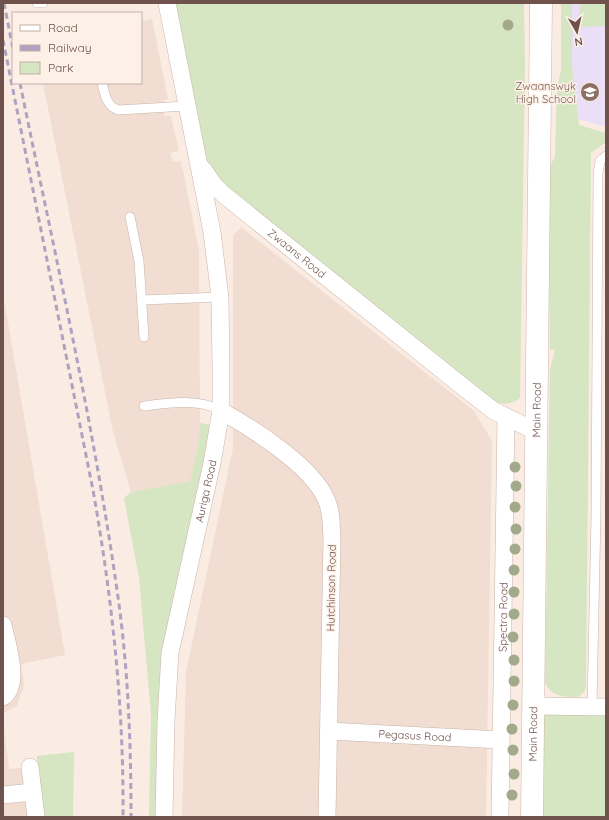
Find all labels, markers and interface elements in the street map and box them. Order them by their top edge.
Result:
legend [12,12,142,84]
north arrow [557,12,597,52]
text: Road [48,20,78,35]
text: N [573,34,584,49]
text: Railway [48,40,92,55]
text: Park [48,60,73,75]
place label: Zwaanswyk High School [515,79,576,106]
school or university icon: Zwaanswyk High School [579,81,601,103]
street label: Zwaans Road [265,226,329,281]
street label: Main Road [529,383,544,438]
street label: Auriga Road [192,458,220,524]
street label: Hutchinson Road [323,544,339,632]
street label: Spectra Road [495,582,511,652]
street label: Main Road [526,707,540,762]
street label: Pegasus Road [378,727,452,744]

